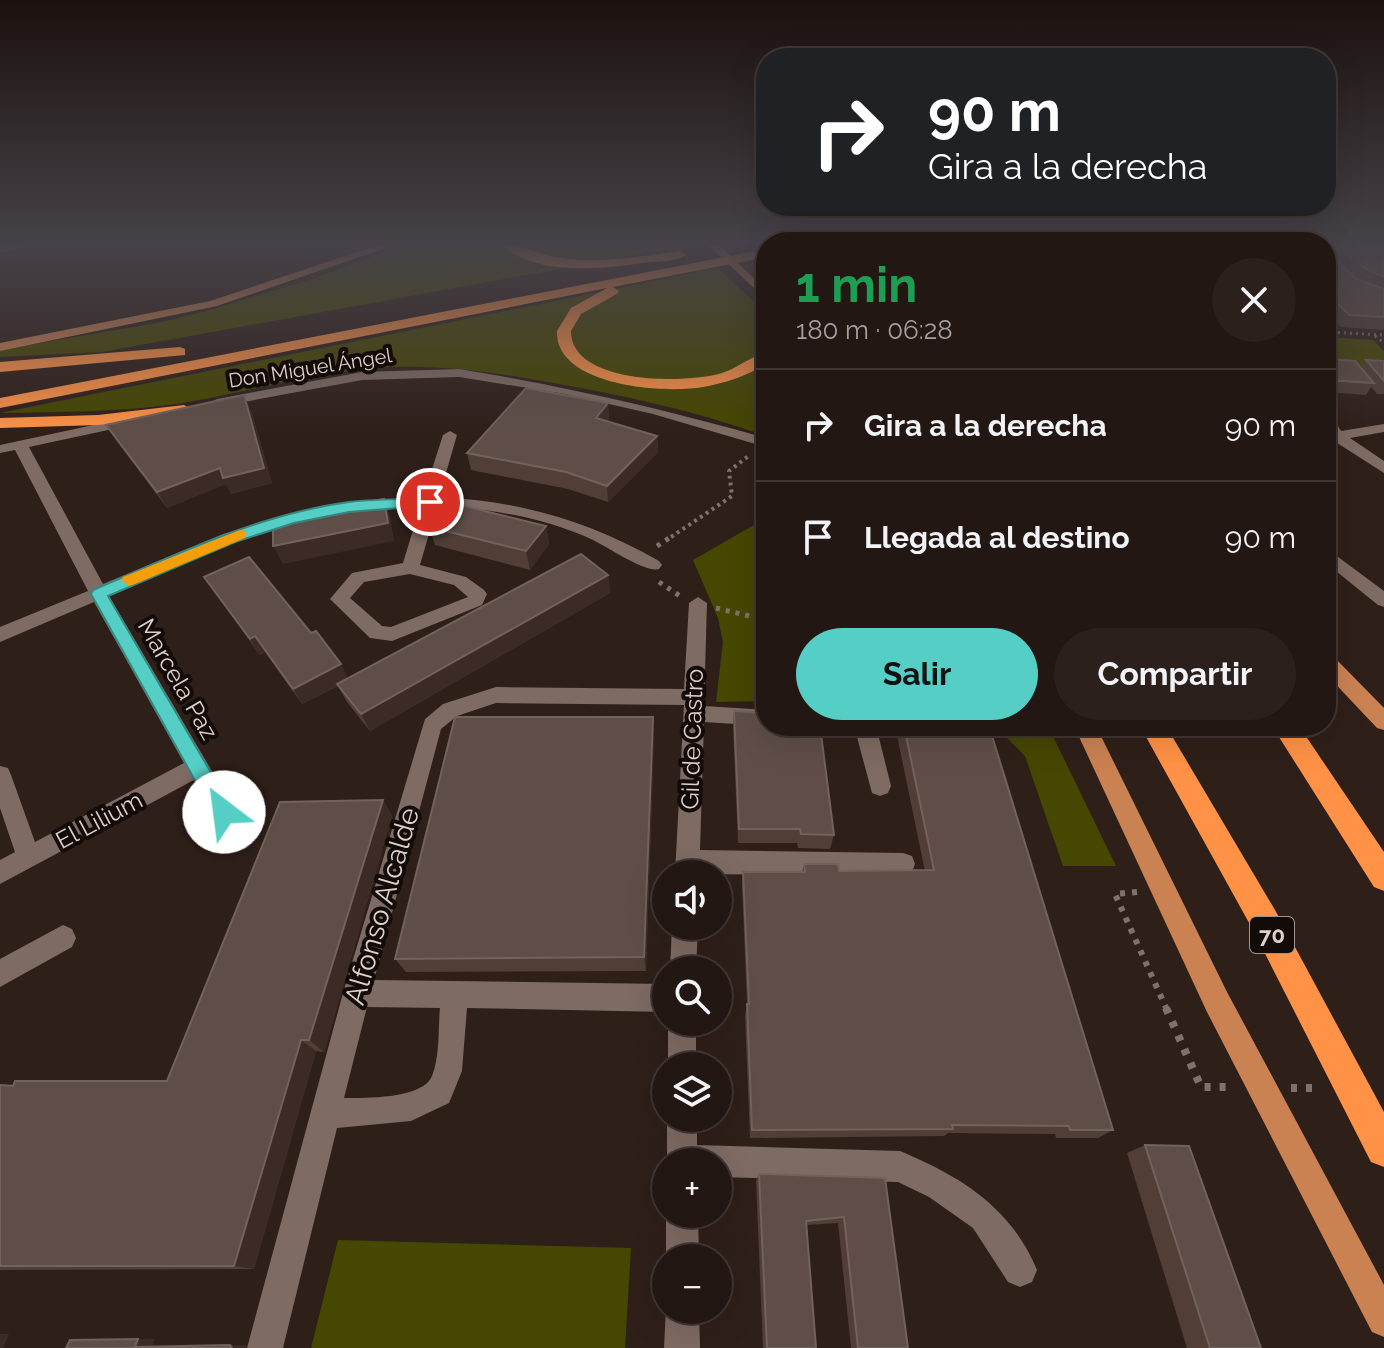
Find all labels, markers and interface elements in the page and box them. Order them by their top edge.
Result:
text: 90 m [928,78,1061,144]
icon: right [796,80,900,184]
text: Gira a la derecha [928,145,1207,187]
text: 1 min [796,257,917,313]
button: close [1212,258,1296,342]
text: 180 m · 06:28 [796,315,953,345]
street label: Don Miguel Ángel [227,343,394,393]
icon: right [796,403,840,447]
text: Gira a la derecha [864,408,1107,443]
text: 90 m [1225,408,1296,443]
pin [396,468,464,536]
icon: arrive [408,480,452,524]
icon: arrive [796,515,840,559]
text: Llegada al destino [864,520,1130,555]
text: 90 m [1225,520,1296,555]
street label: Marcela Paz [132,613,224,745]
button: Salir [796,628,1038,720]
button: Compartir [1054,628,1296,720]
street label: Gil de Castro [675,668,709,810]
position arrow [182,770,266,854]
street label: El Lilium [51,785,147,855]
street label: Alfonso Alcalde [338,804,426,1008]
map controls [652,860,732,1324]
button: sound [652,860,732,940]
road number: 70 [1250,917,1294,953]
button: search [652,956,732,1036]
button: layers [652,1052,732,1132]
button: + [652,1148,732,1228]
button: − [652,1244,732,1324]

